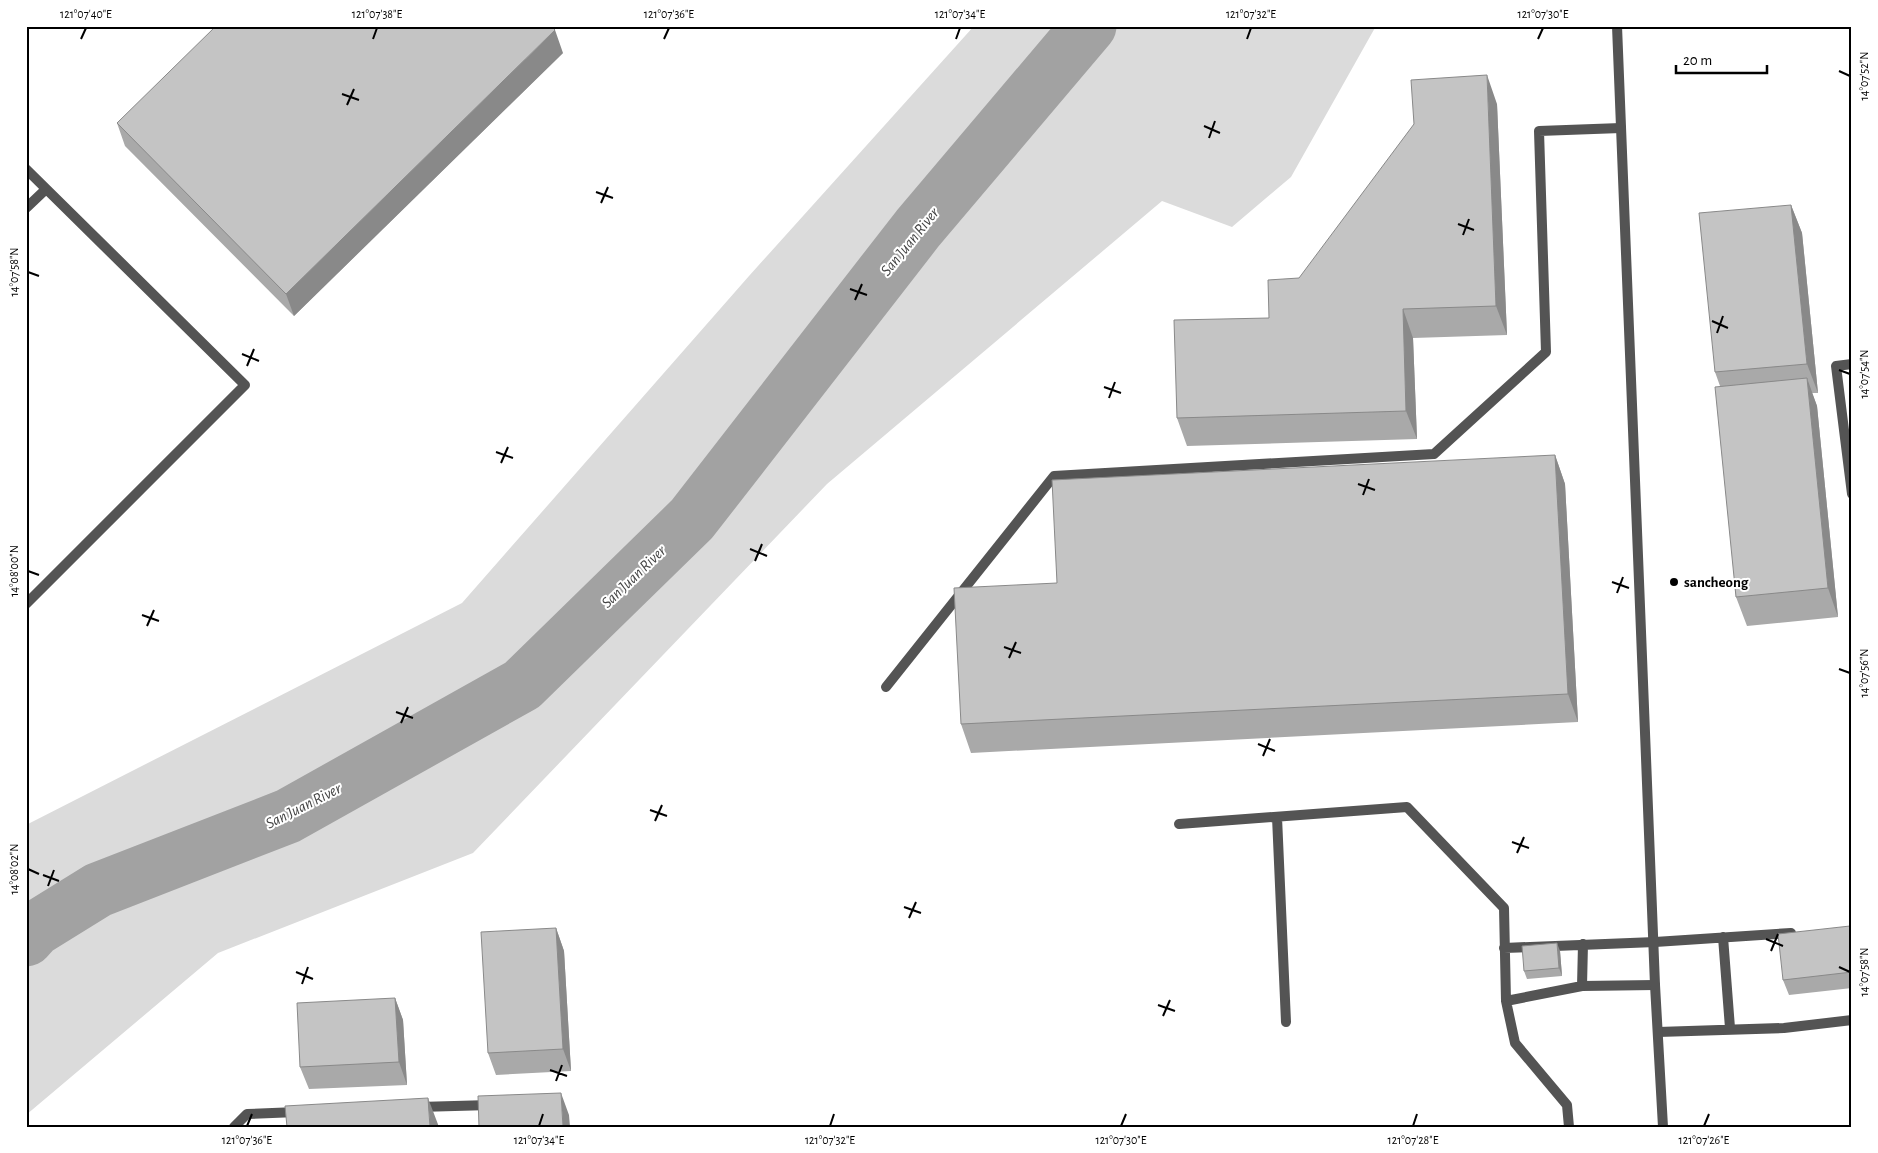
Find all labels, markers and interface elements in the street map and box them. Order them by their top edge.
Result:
text: 121°07'40"E [60,8,112,20]
text: 121°07'38"E [352,8,402,20]
text: 121°07'36"E [644,8,694,20]
text: 121°07'34"E [935,8,985,20]
text: 121°07'32"E [1226,8,1276,20]
text: 121°07'30"E [1518,8,1569,20]
scale bar [1676,42,1767,74]
text: 14°07'52"N [1858,52,1870,100]
text: 20 m [1683,53,1712,68]
water label: San Juan River [878,204,942,279]
text: 14°07'58"N [8,247,20,297]
text: 14°07'54"N [1858,349,1870,399]
water label: San Juan River [599,542,669,611]
text: 14°08'00"N [8,545,20,597]
place label: sancheong [1684,575,1749,590]
marker: sancheong [1668,576,1680,588]
text: 14°07'56"N [1858,649,1870,697]
water label: San Juan River [263,780,344,832]
text: 14°08'02"N [8,844,20,894]
text: 14°07'58"N [1858,947,1870,997]
text: 121°07'36"E [222,1134,272,1146]
text: 121°07'34"E [514,1134,564,1146]
text: 121°07'32"E [805,1134,855,1146]
text: 121°07'30"E [1096,1134,1147,1146]
text: 121°07'28"E [1388,1134,1439,1146]
text: 121°07'26"E [1679,1134,1730,1146]

